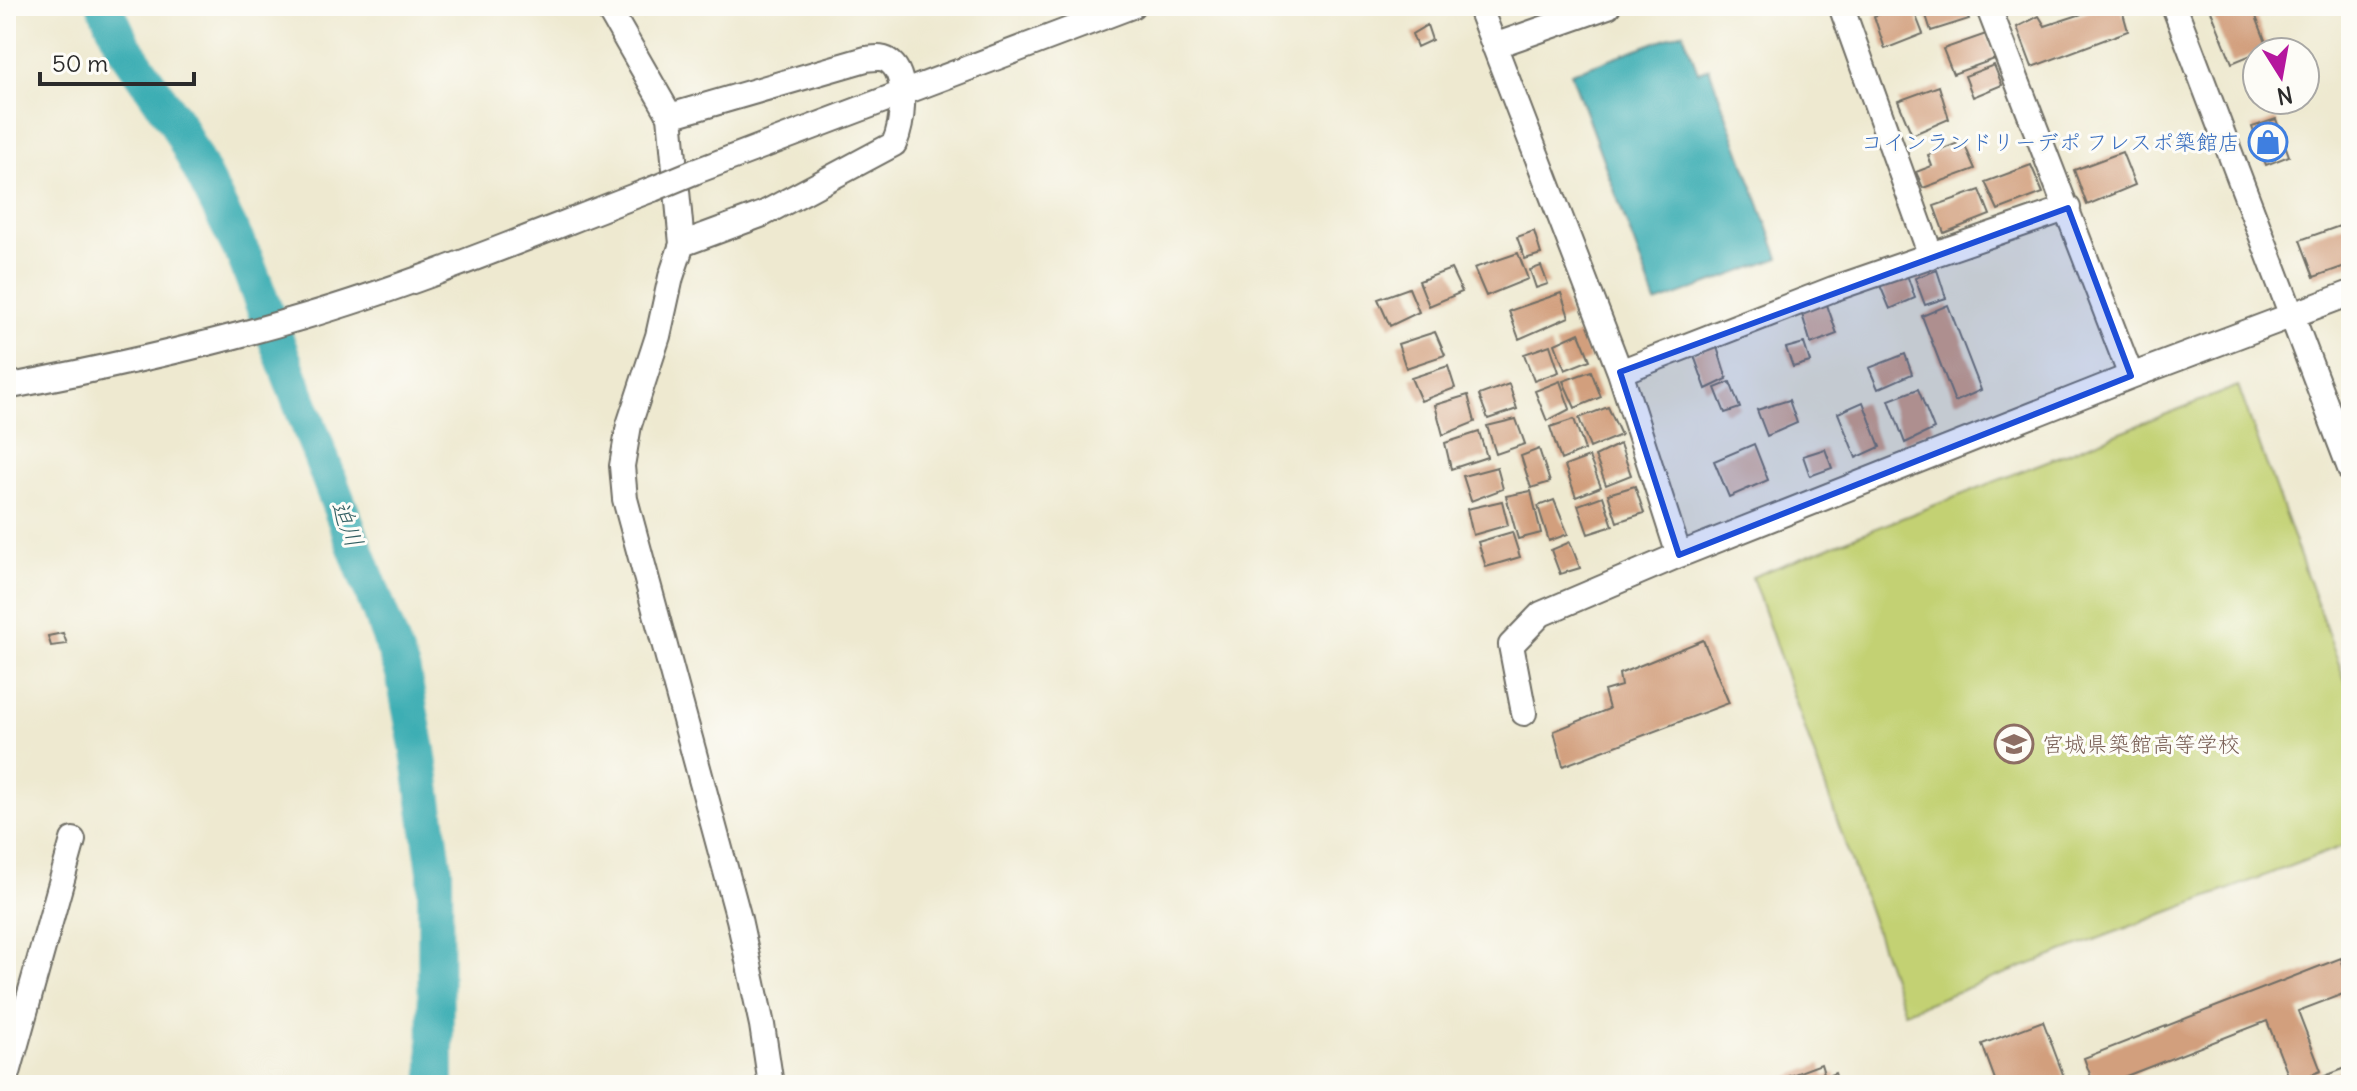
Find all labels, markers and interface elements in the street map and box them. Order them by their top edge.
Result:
scale bar [40,36,194,86]
north arrow [2241,36,2321,116]
text: 50 m [52,48,108,78]
text: N [2275,80,2295,111]
shop icon: コインランドリーデポ フレスポ築館店 [2247,121,2289,163]
place label: コインランドリーデポ フレスポ築館店 [1861,128,2240,156]
water label: 迫川 [325,496,371,551]
school or university icon: 宮城県築館高等学校 [1993,723,2035,765]
place label: 宮城県築館高等学校 [2042,730,2240,758]

